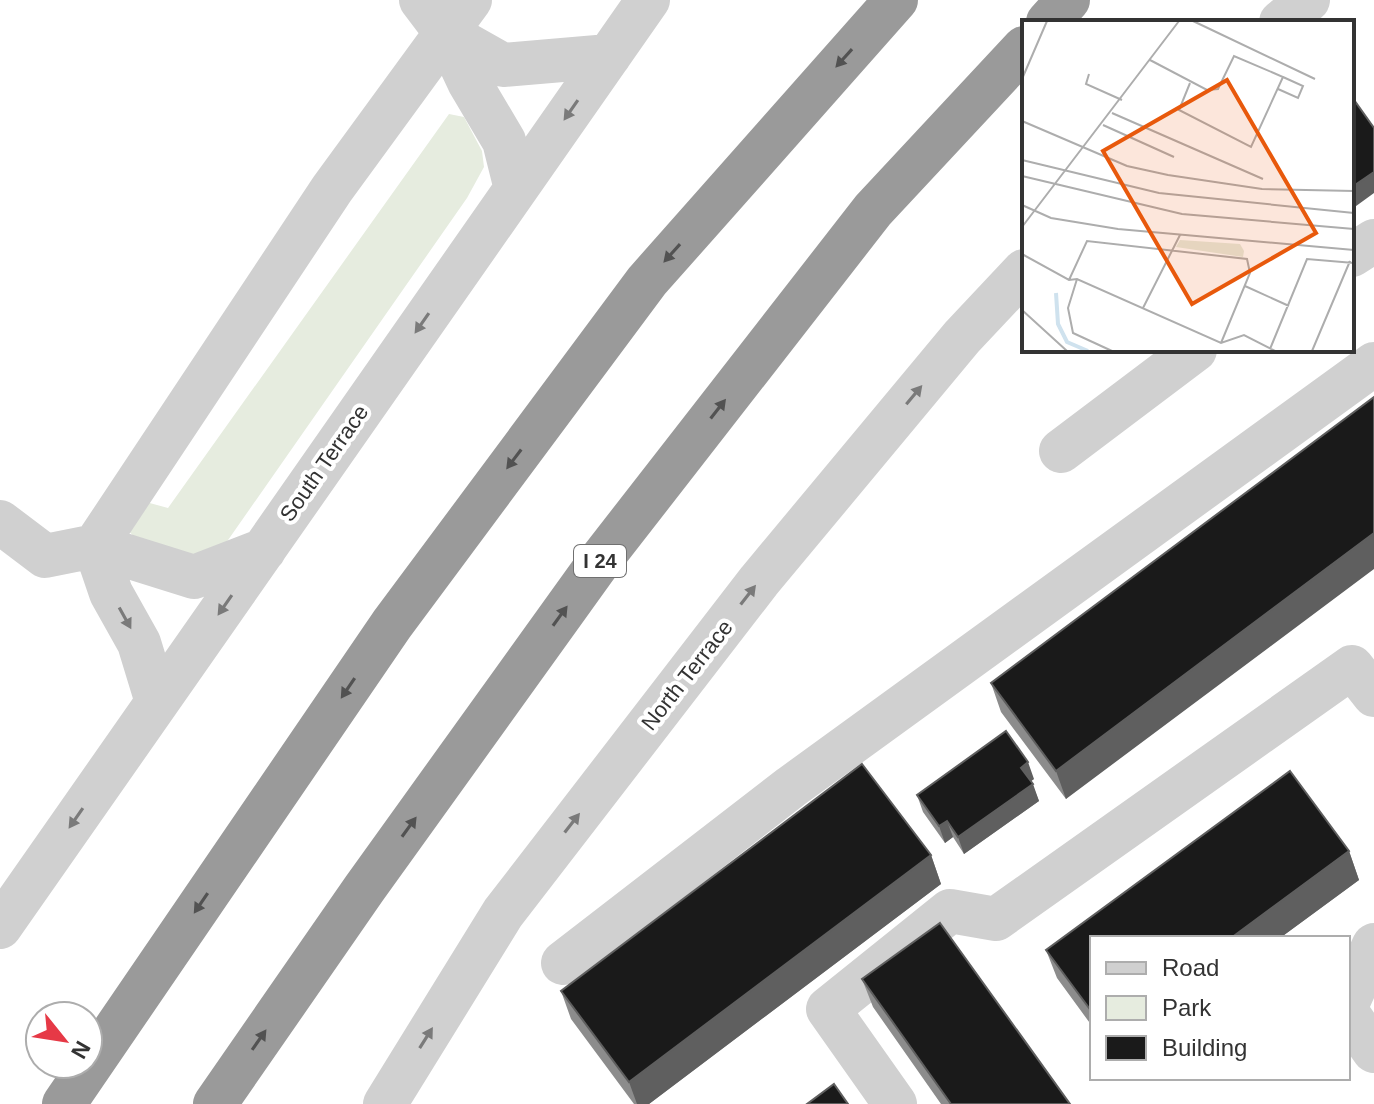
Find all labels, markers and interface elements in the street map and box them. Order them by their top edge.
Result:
inset map [1022,20,1354,352]
one-way arrow [836,49,854,68]
one-way arrow [564,99,579,120]
one-way arrow [663,243,681,262]
one-way arrow [415,312,430,333]
one-way arrow [905,385,922,405]
one-way arrow [709,399,726,419]
street label: South Terrace [275,400,373,526]
one-way arrow [507,449,522,470]
road number: I 24 [574,545,626,577]
one-way arrow [740,585,756,605]
one-way arrow [218,594,233,615]
one-way arrow [552,605,567,626]
one-way arrow [118,607,132,629]
street label: North Terrace [636,615,738,735]
one-way arrow [340,678,355,699]
one-way arrow [69,808,84,829]
one-way arrow [564,813,580,833]
one-way arrow [401,817,416,838]
one-way arrow [194,893,209,914]
legend [1090,936,1350,1080]
text: Road [1162,954,1219,981]
text: Park [1162,994,1212,1021]
north arrow [24,1000,104,1080]
one-way arrow [418,1027,432,1049]
one-way arrow [251,1029,266,1050]
text: Building [1162,1034,1247,1061]
text: N [66,1037,96,1063]

